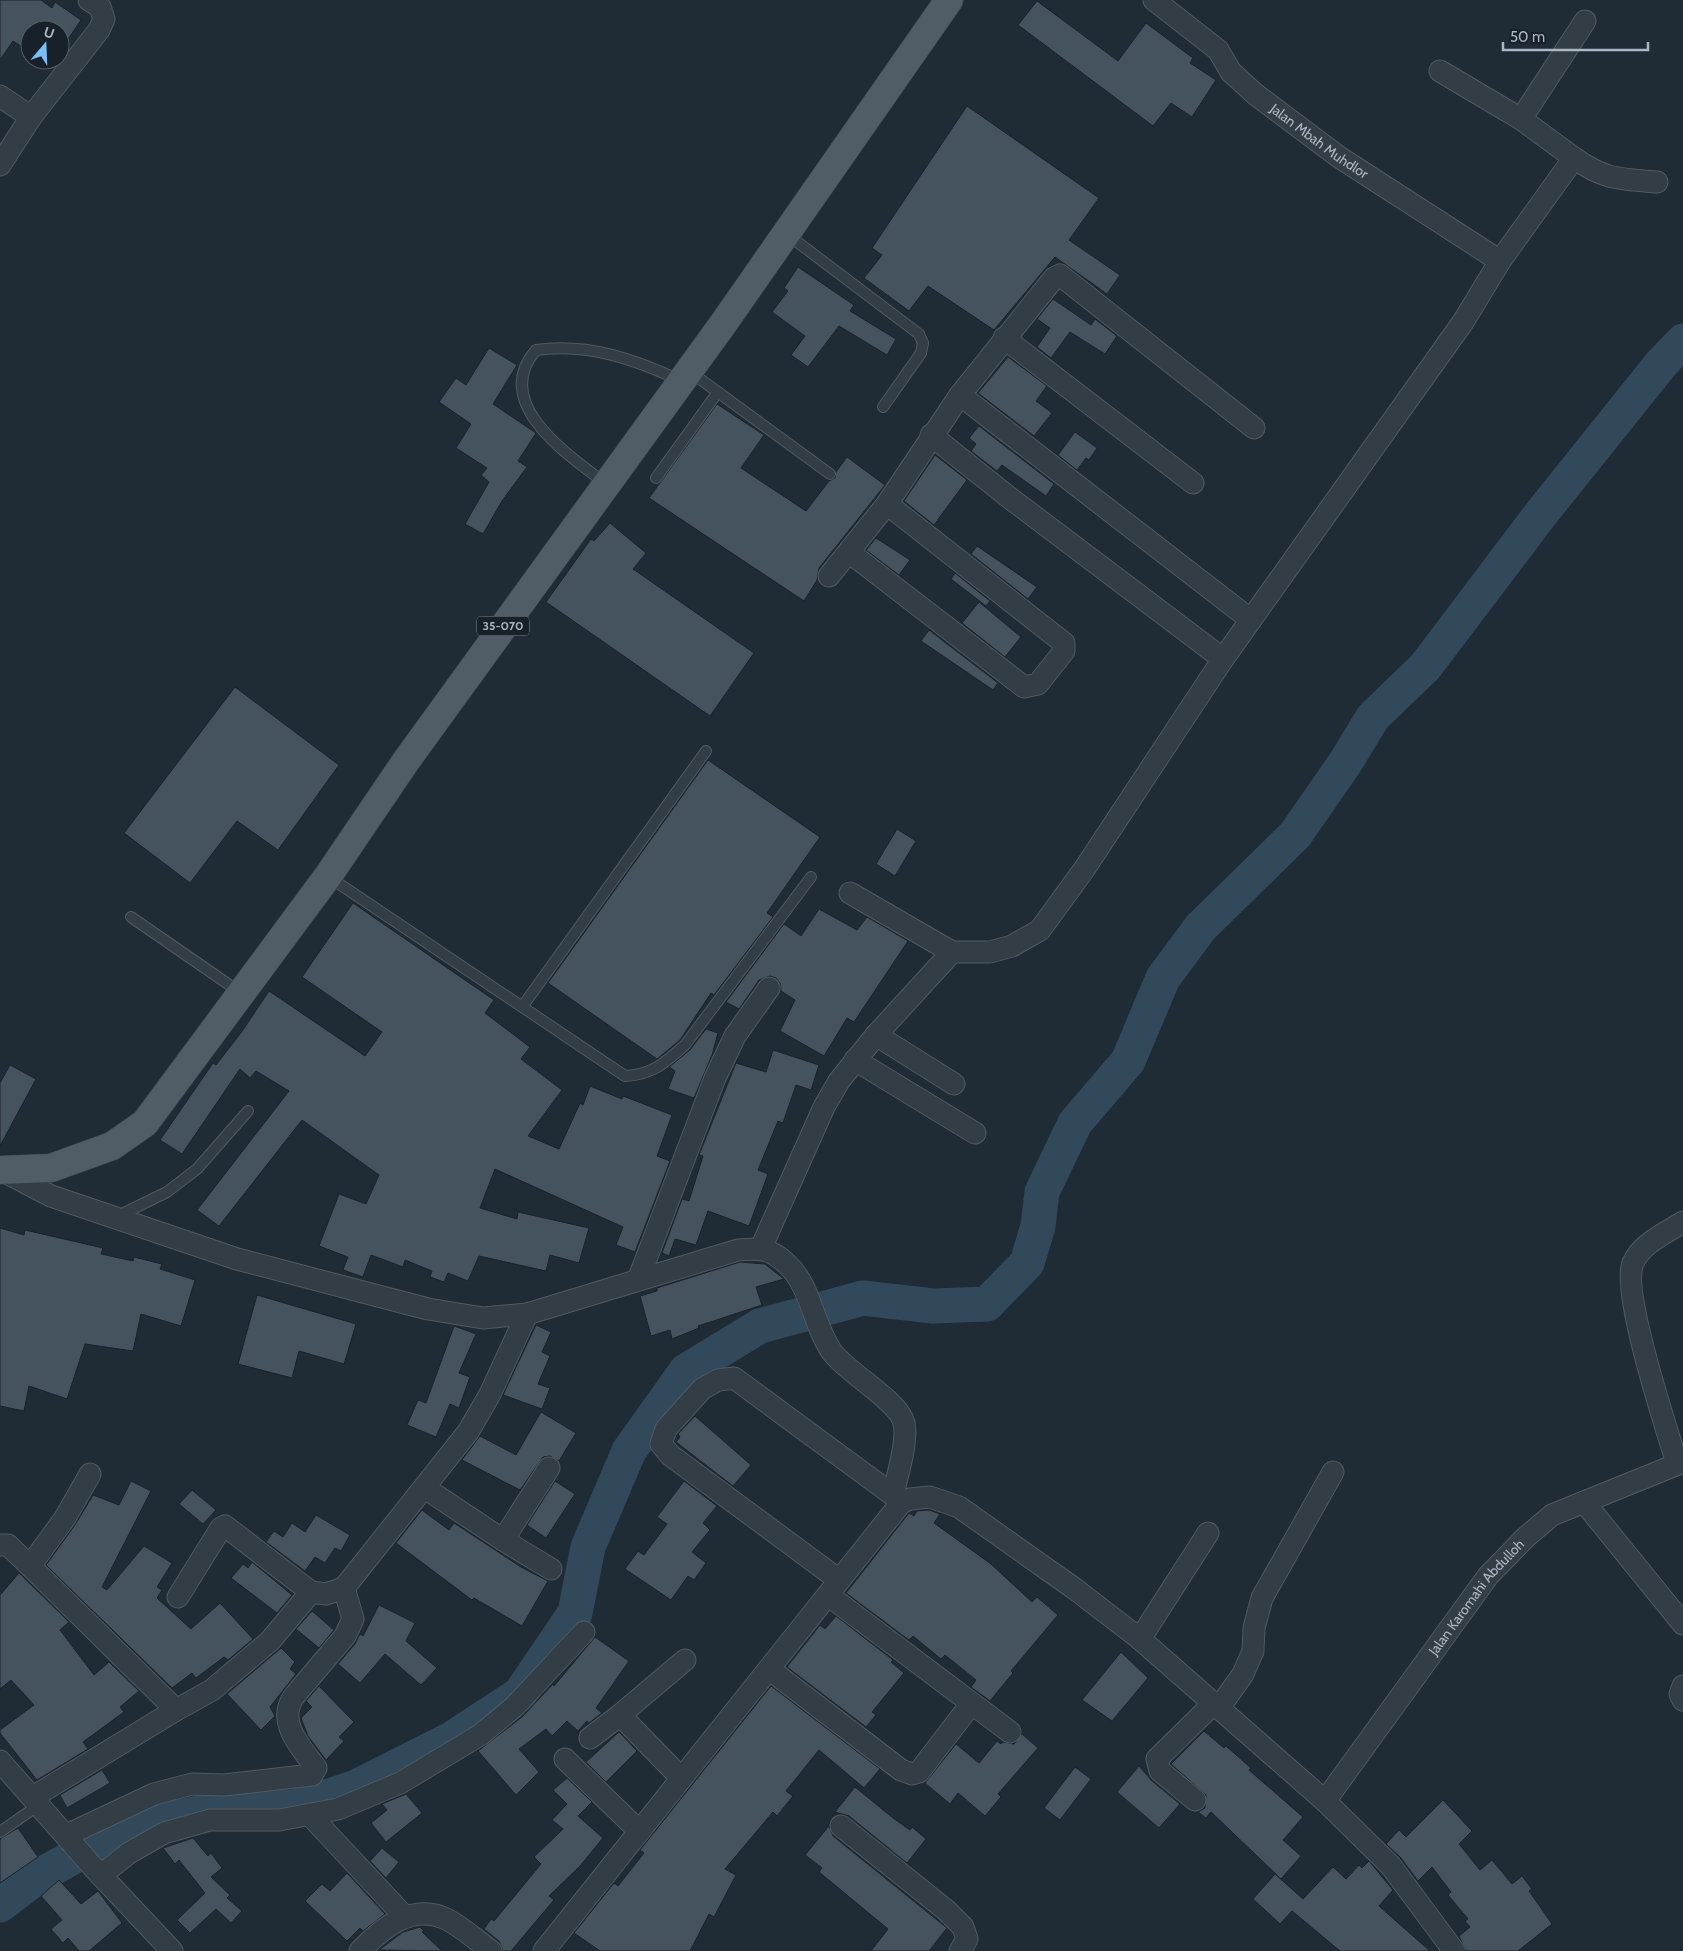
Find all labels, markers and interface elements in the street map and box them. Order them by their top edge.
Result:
north arrow [20,20,70,70]
scale bar [1503,20,1648,52]
text: U [42,23,57,43]
text: 50 m [1510,28,1545,46]
street label: Jalan Mbah Muhdlor [1266,99,1372,183]
road number: 35-070 [477,616,529,636]
street label: Jalan Karomahi Abdulloh [1424,1535,1528,1660]

